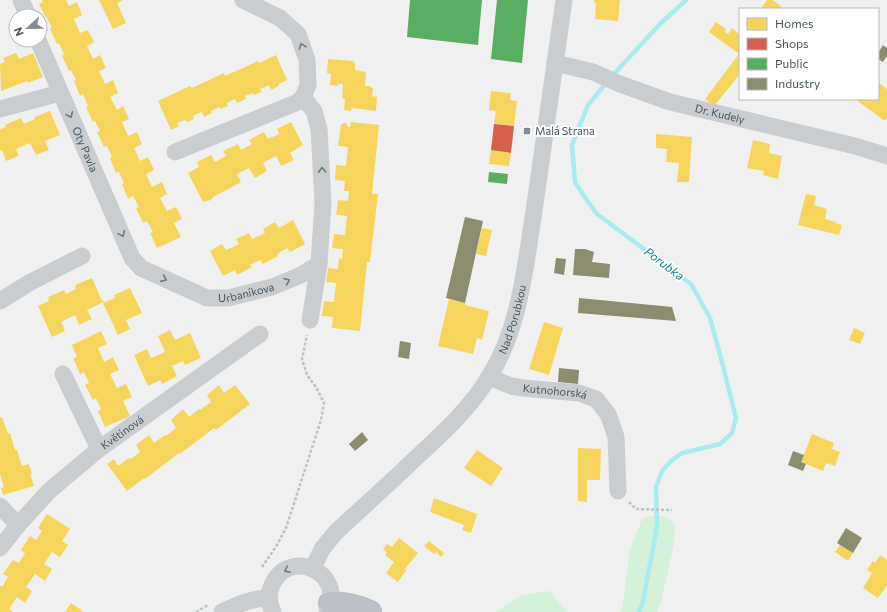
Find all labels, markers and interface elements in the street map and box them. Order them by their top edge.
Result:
north arrow [8,8,48,48]
legend [739,8,879,100]
text: Homes [775,16,813,30]
text: N [11,26,26,38]
text: Shops [775,36,809,50]
one-way arrow [298,43,307,50]
text: Public [775,56,808,70]
text: Industry [775,76,820,90]
street label: Dr. Kudely [694,101,746,126]
one-way arrow [65,110,73,118]
street label: Oty Pavla [70,124,101,174]
place label: Malá Strana [535,124,595,137]
marker: Malá Strana [522,126,532,136]
one-way arrow [317,167,326,173]
one-way arrow [117,229,125,237]
water label: Porubka [642,244,687,283]
one-way arrow [160,274,167,282]
one-way arrow [284,277,291,285]
street label: Urbaníkova [218,280,275,304]
street label: Nad Porubkou [495,284,528,356]
street label: Kutnohorská [522,381,589,401]
street label: Květinová [98,412,146,452]
one-way arrow [284,565,291,573]

